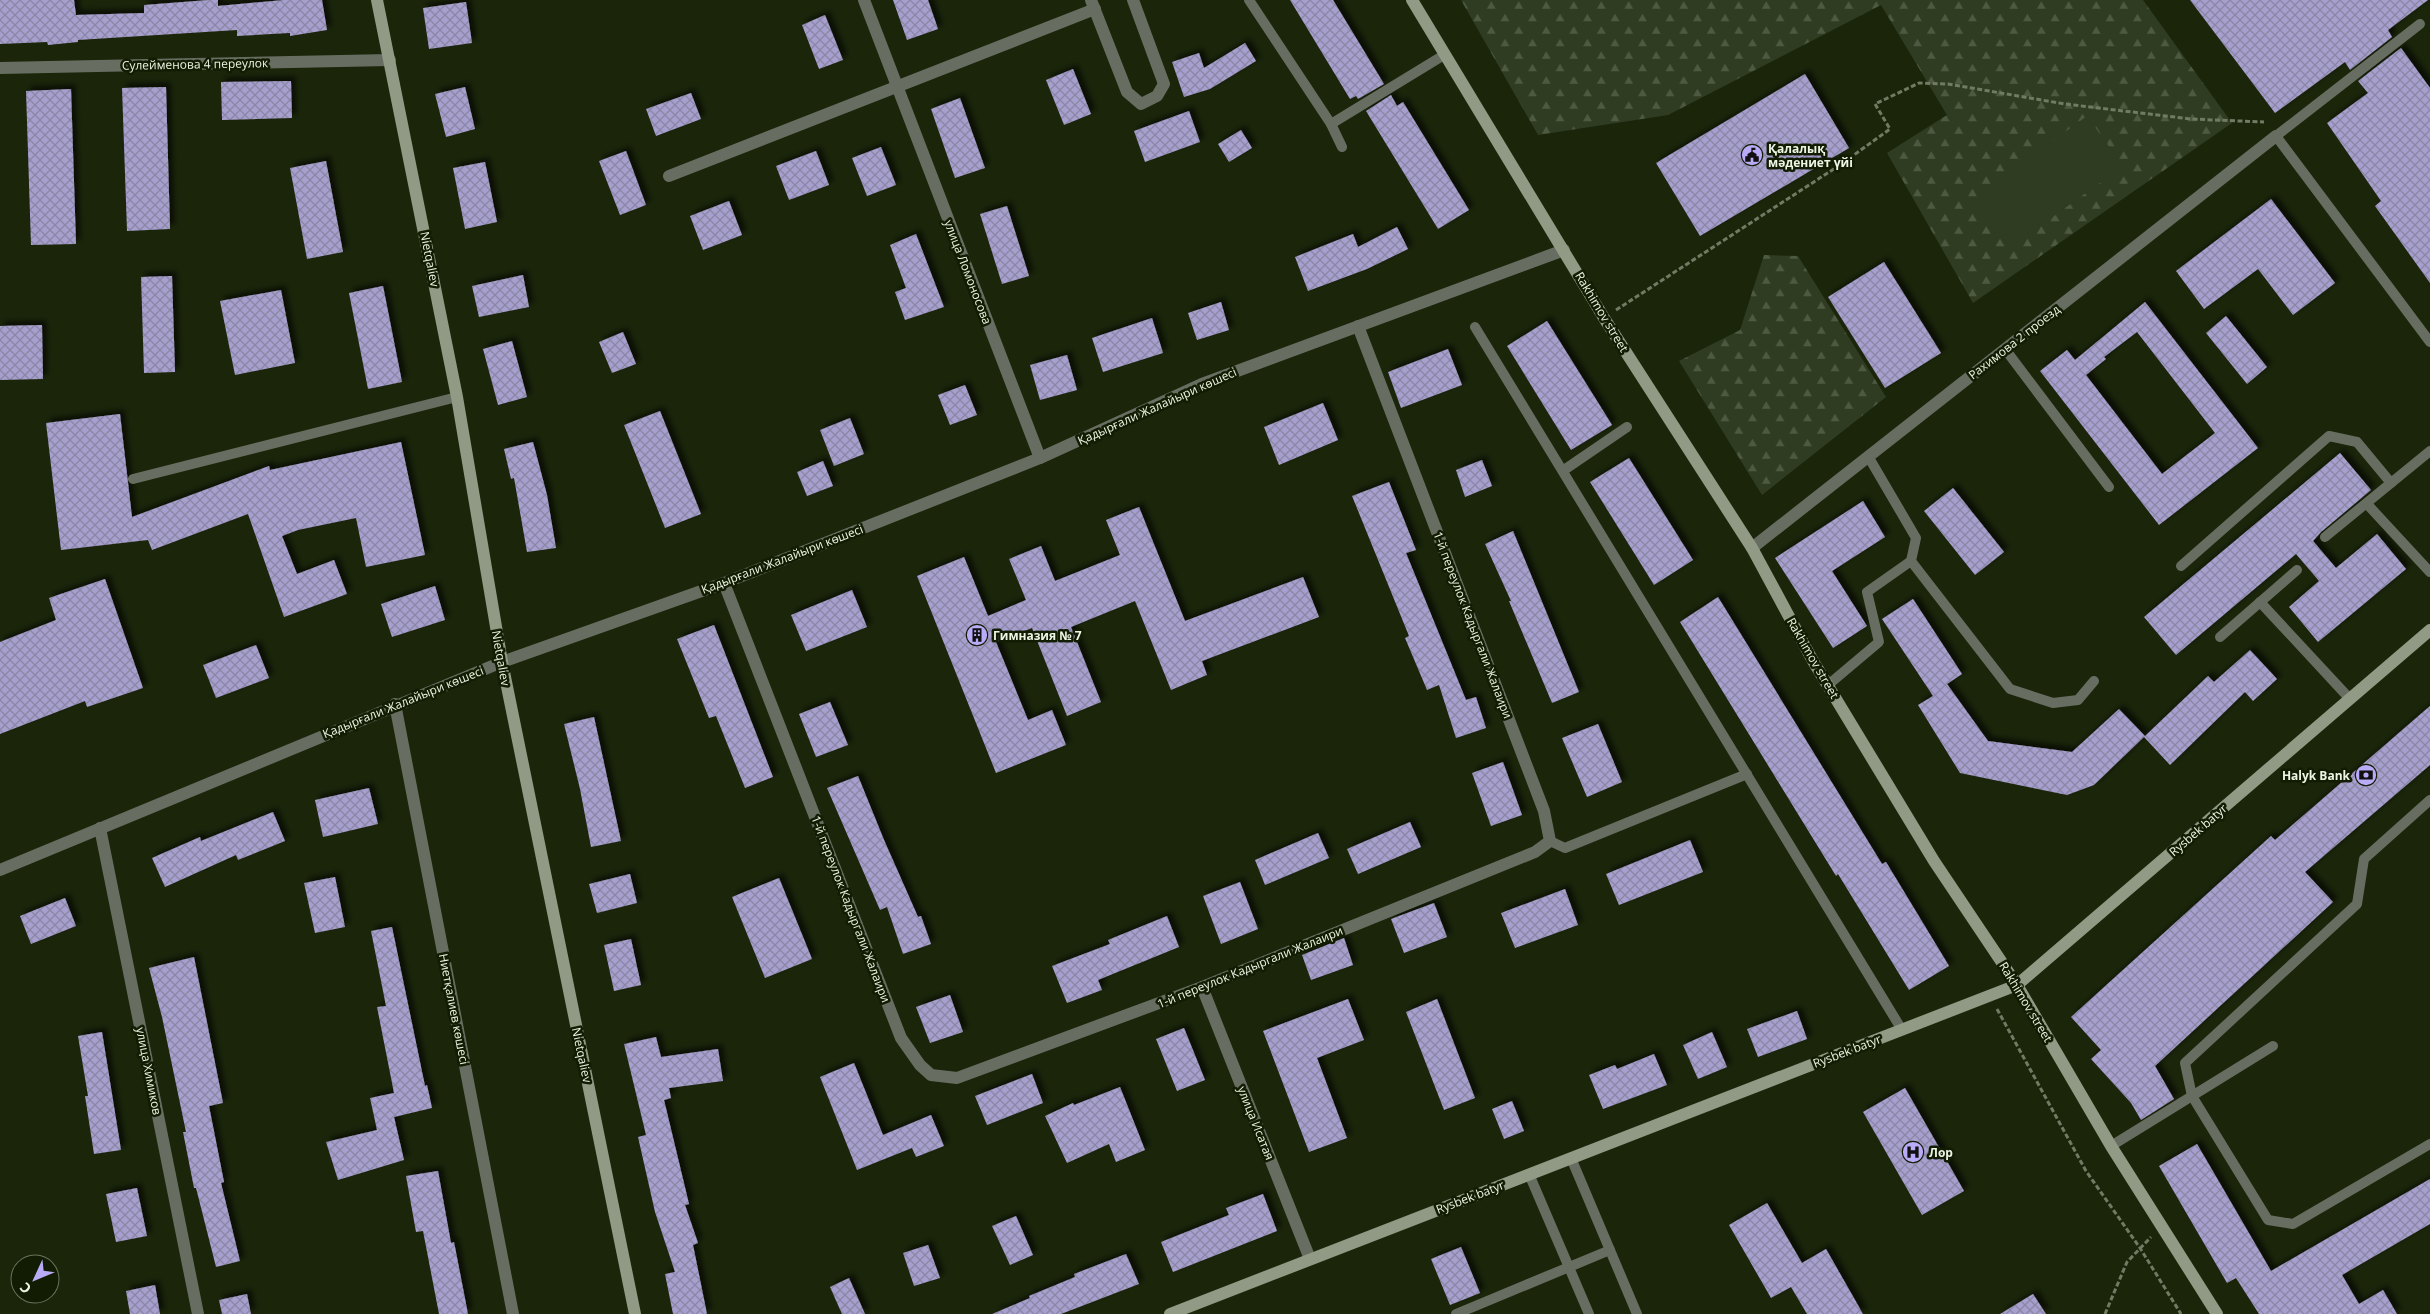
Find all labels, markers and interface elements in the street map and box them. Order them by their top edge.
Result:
street label: Сулейменова 4 переулок [122,54,269,74]
place label: Қалалық мәдениет үйі [1768,140,1853,171]
public building icon: Қалалық мәдениет үйі [1740,143,1764,167]
street label: улица Ломоносова [940,217,996,327]
street label: Nietqaliev [416,230,444,288]
street label: Rakhimov street [1571,269,1633,355]
street label: Рахимова 2 проезд [1965,301,2063,383]
street label: Қадырғали Жалайыри көшесі [1075,363,1239,449]
street label: Қадырғали Жалайыри көшесі [698,520,866,598]
street label: 1-й переулок Кадыргали Жалаири [1429,529,1517,721]
street label: Rakhimov street [1783,614,1843,702]
building icon: Гимназия № 7 [965,623,989,647]
place label: Гимназия № 7 [993,627,1082,644]
street label: Nietqaliev [488,629,514,687]
street label: Қадырғали Жалайыри көшесі [320,662,486,742]
bank icon: Halyk Bank [2354,763,2378,787]
place label: Halyk Bank [2282,767,2351,784]
street label: Rysbek batyr [2165,800,2231,860]
street label: 1-й переулок Кадыргали Жалаири [807,813,895,1005]
street label: 1-й переулок Кадыргали Жалаири [1155,922,1345,1012]
street label: Ниетқалиев көшесі [435,952,473,1066]
street label: Rakhimov street [1995,959,2057,1045]
street label: улица Химиков [132,1026,166,1116]
street label: Nietqaliev [568,1026,596,1084]
street label: Rysbek batyr [1810,1030,1884,1072]
street label: улица Исатая [1233,1084,1279,1162]
hospital icon: Лор [1901,1140,1925,1164]
place label: Лор [1929,1144,1953,1161]
street label: Rysbek batyr [1433,1176,1507,1218]
north arrow [10,1254,60,1304]
text: С [15,1279,35,1298]

